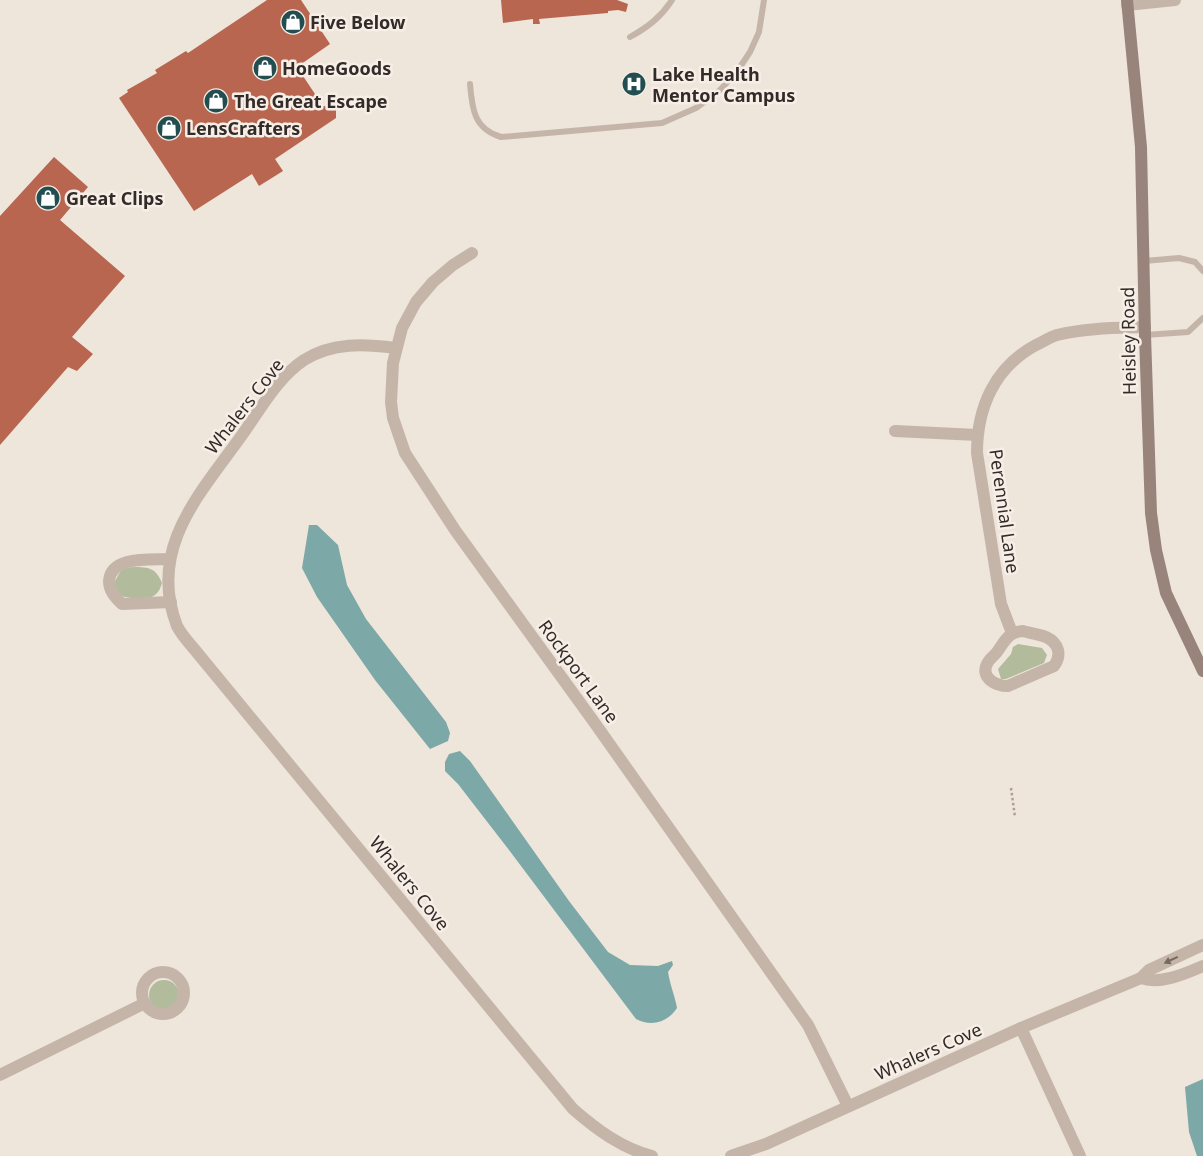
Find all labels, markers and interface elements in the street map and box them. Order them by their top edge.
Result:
shop icon: Five Below [280,9,306,35]
place label: Five Below [310,10,406,34]
shop icon: HomeGoods [252,55,278,81]
place label: HomeGoods [282,56,391,80]
place label: Lake Health Mentor Campus [652,62,795,107]
hospital icon: Lake Health Mentor Campus [621,71,647,97]
shop icon: The Great Escape [203,88,229,114]
place label: The Great Escape [234,89,388,113]
shop icon: LensCrafters [156,115,182,141]
place label: LensCrafters [186,116,300,140]
shop icon: Great Clips [35,185,61,211]
place label: Great Clips [66,186,163,210]
street label: Heisley Road [1115,287,1141,395]
street label: Whalers Cove [199,353,289,459]
street label: Perennial Lane [984,447,1026,575]
street label: Rockport Lane [534,615,624,727]
street label: Whalers Cove [365,831,455,935]
one-way arrow [1164,956,1178,964]
street label: Whalers Cove [871,1017,985,1085]

